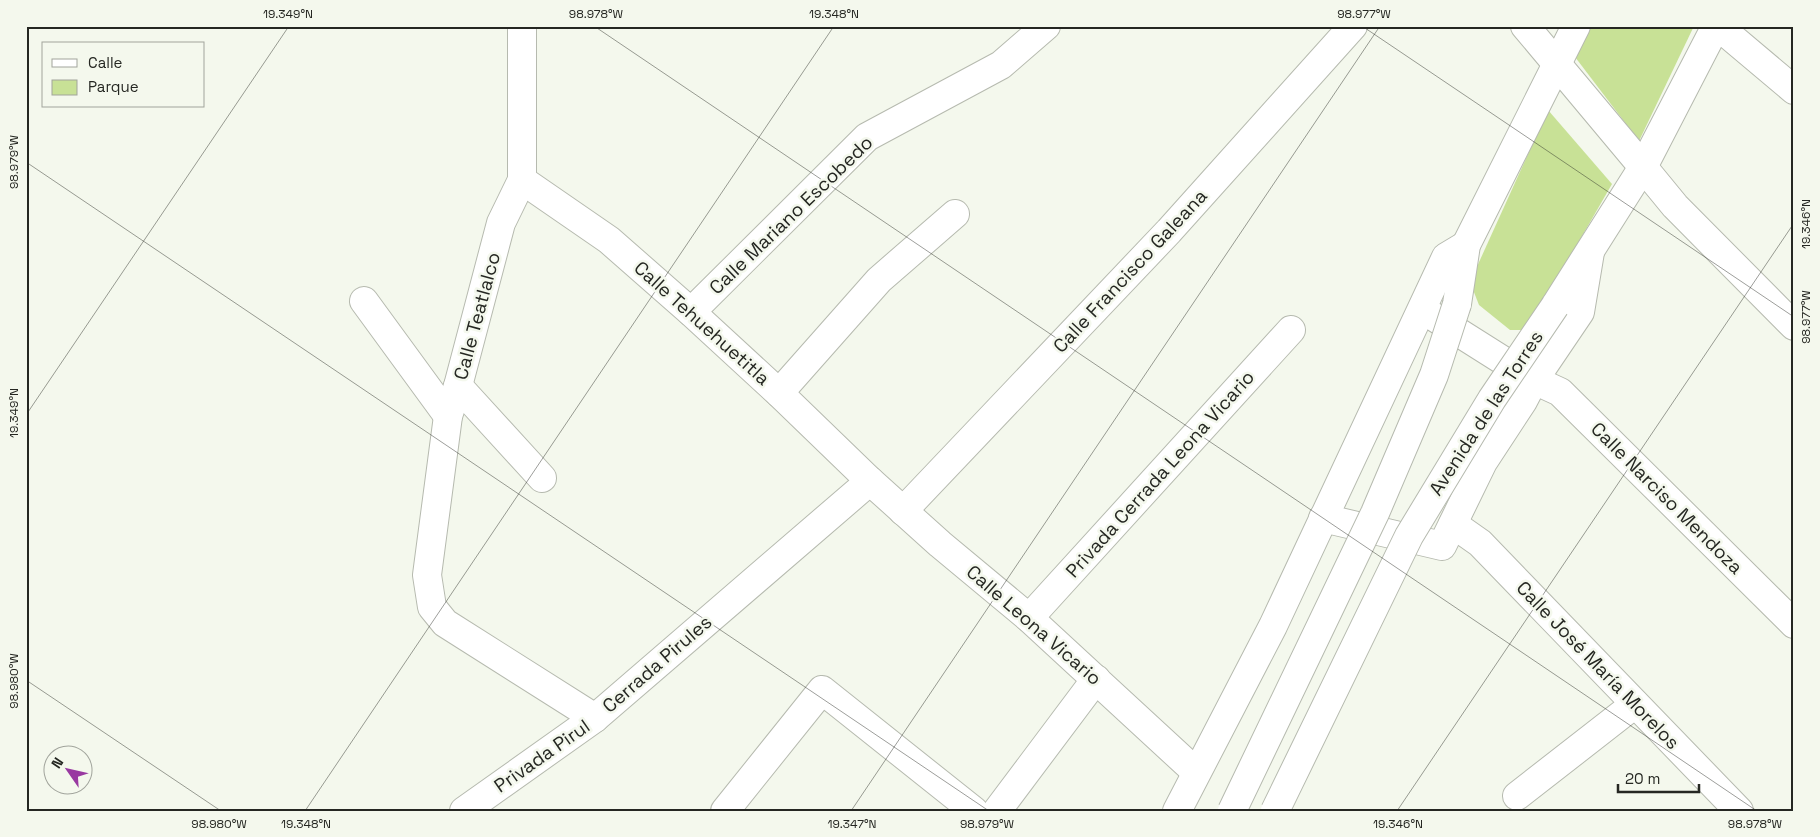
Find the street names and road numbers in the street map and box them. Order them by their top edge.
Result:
street label: Calle Mariano Escobedo [704,130,878,300]
street label: Calle Francisco Galeana [1048,184,1213,358]
street label: Calle Teatlalco [448,249,506,383]
street label: Calle Tehuehuetitla [629,255,775,391]
street label: Avenida de las Torres [1423,326,1549,500]
street label: Privada Cerrada Leona Vicario [1060,365,1260,583]
street label: Calle Narciso Mendoza [1586,417,1748,579]
street label: Calle Leona Vicario [961,559,1107,691]
street label: Calle José María Morelos [1511,575,1685,755]
street label: Cerrada Pirules [597,610,717,718]
street label: Privada Pirul [489,714,595,798]

